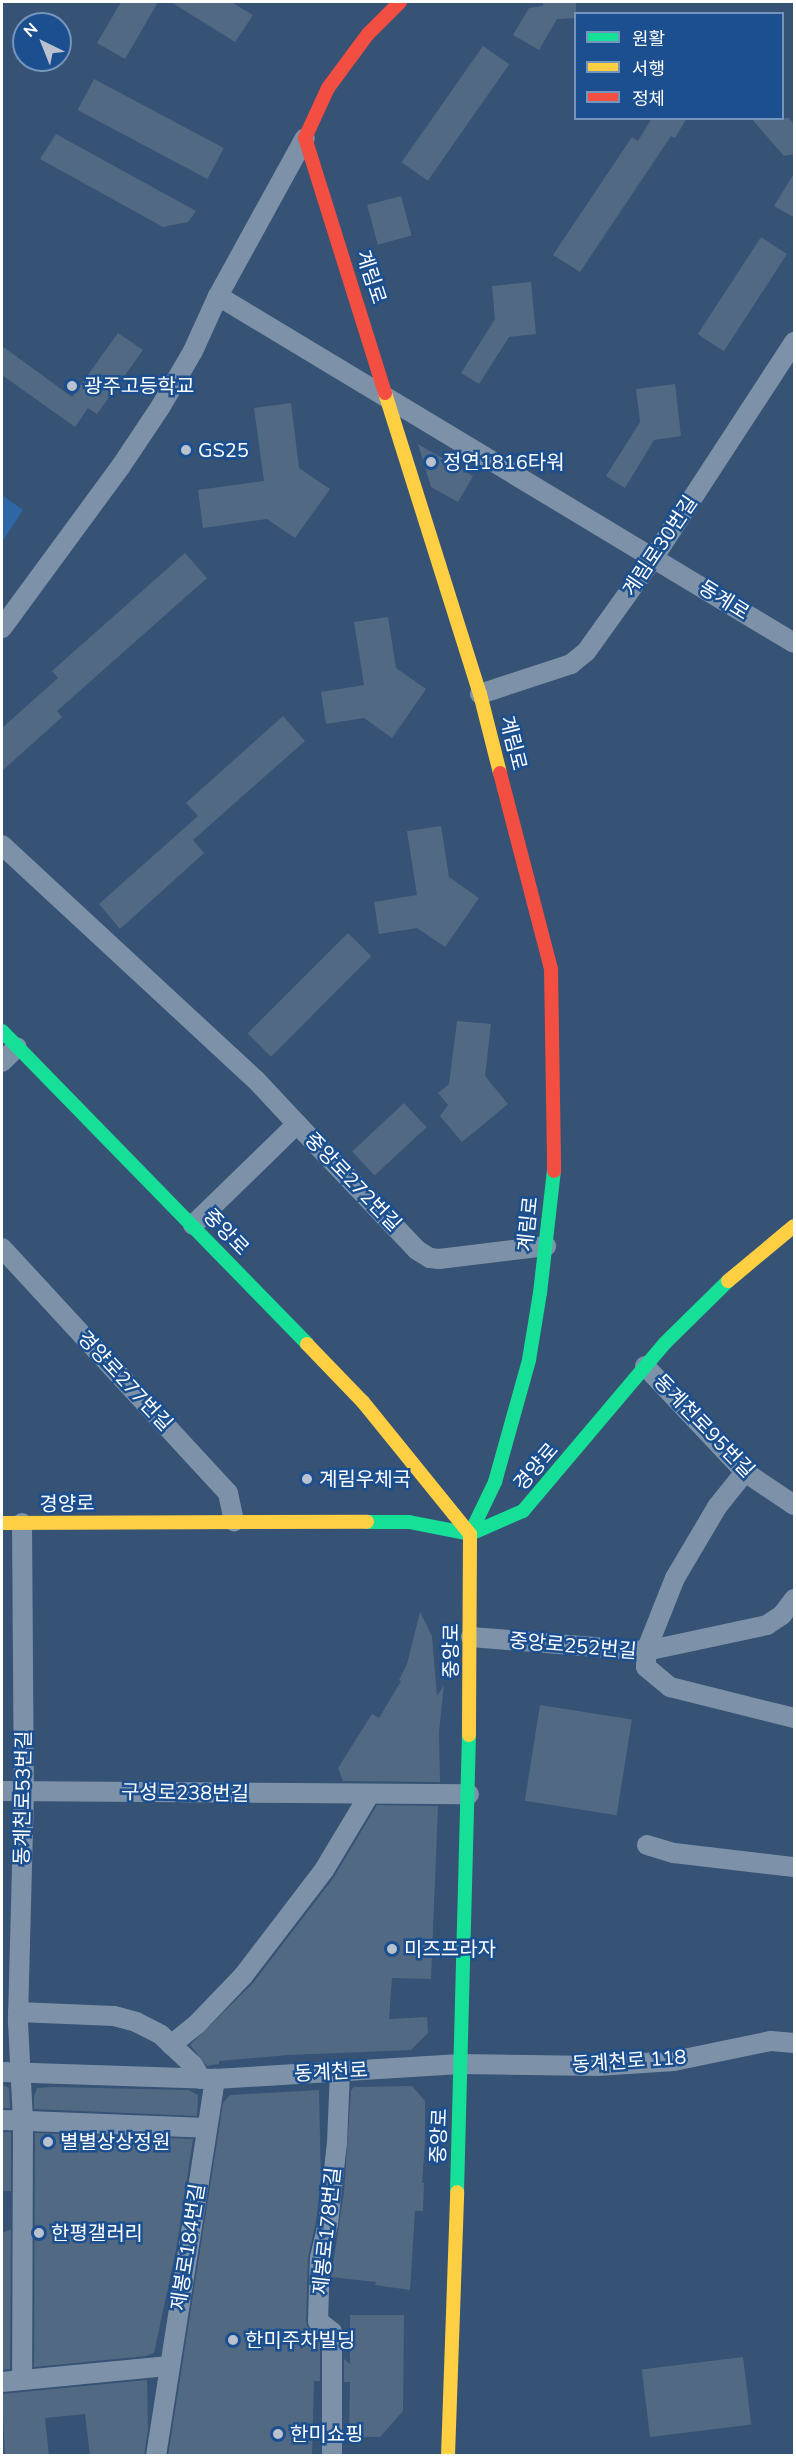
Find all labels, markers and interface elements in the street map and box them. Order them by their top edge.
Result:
north arrow [12,12,72,72]
legend [574,12,784,120]
text: N [19,18,43,42]
text: 원활 [632,27,665,51]
text: 서행 [632,57,665,81]
text: 정체 [632,87,665,111]
street label: 계림로 [351,247,391,307]
place label: 광주고등학교 [84,374,194,398]
marker: 광주고등학교 [65,379,79,393]
place label: GS25 [198,438,249,462]
marker: GS25 [179,443,193,457]
place label: 정연1816타워 [443,450,565,474]
marker: 정연1816타워 [424,455,438,469]
street label: 계림로30번길 [618,491,702,601]
street label: 동계로 [694,575,754,625]
street label: 계림로 [495,713,531,773]
street label: 중앙로272번길 [300,1128,406,1236]
street label: 계림로 [513,1195,543,1253]
street label: 중앙로 [198,1204,254,1260]
street label: 경양로277번길 [73,1326,177,1436]
street label: 동계천로95번길 [649,1369,759,1483]
street label: 경양로 [509,1438,563,1496]
place label: 계림우체국 [319,1467,411,1491]
marker: 계림우체국 [300,1472,314,1486]
street label: 경양로 [39,1492,95,1516]
street label: 중앙로 [439,1623,463,1679]
street label: 중앙로252번길 [508,1628,638,1664]
street label: 동계천로53번길 [10,1731,36,1865]
street label: 구성로238번길 [121,1780,249,1806]
place label: 미즈프라자 [404,1937,496,1961]
marker: 미즈프라자 [385,1942,399,1956]
street label: 동계천로 118 [571,2045,687,2077]
street label: 동계천로 [294,2058,368,2086]
street label: 중앙로 [426,2108,452,2164]
place label: 별별상상정원 [60,2130,170,2154]
marker: 별별상상정원 [41,2135,55,2149]
street label: 제봉로178번길 [308,2166,346,2296]
street label: 제봉로184번길 [166,2182,210,2312]
place label: 한평갤러리 [51,2221,143,2245]
marker: 한평갤러리 [32,2226,46,2240]
place label: 한미주차빌딩 [245,2328,355,2352]
marker: 한미주차빌딩 [226,2333,240,2347]
place label: 한미쇼핑 [290,2422,364,2446]
marker: 한미쇼핑 [271,2427,285,2441]

